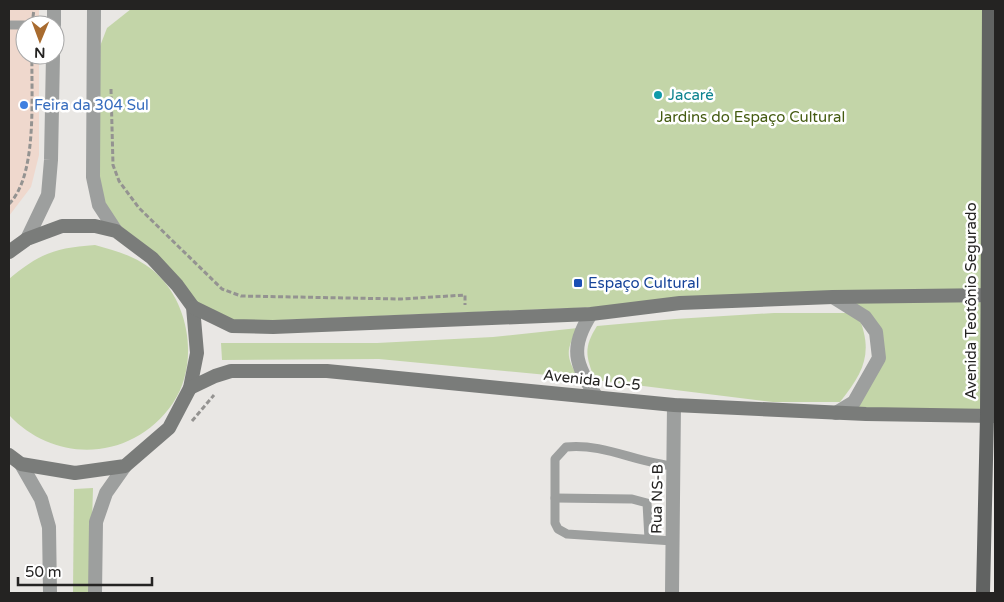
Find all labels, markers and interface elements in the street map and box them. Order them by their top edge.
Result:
north arrow [15,15,65,65]
text: N [34,44,46,61]
place label: Jacaré [668,86,714,104]
marker: Jacaré [652,89,664,101]
place label: Feira da 304 Sul [34,96,149,114]
marker: Feira da 304 Sul [18,99,30,111]
park label: Jardins do Espaço Cultural [657,108,845,126]
street label: Avenida Teotônio Segurado [962,202,980,400]
place label: Espaço Cultural [588,274,699,292]
marker: Espaço Cultural [572,277,584,289]
street label: Avenida LO-5 [542,366,642,394]
street label: Rua NS-B [647,464,667,534]
scale bar [18,554,151,586]
text: 50 m [25,563,62,581]

